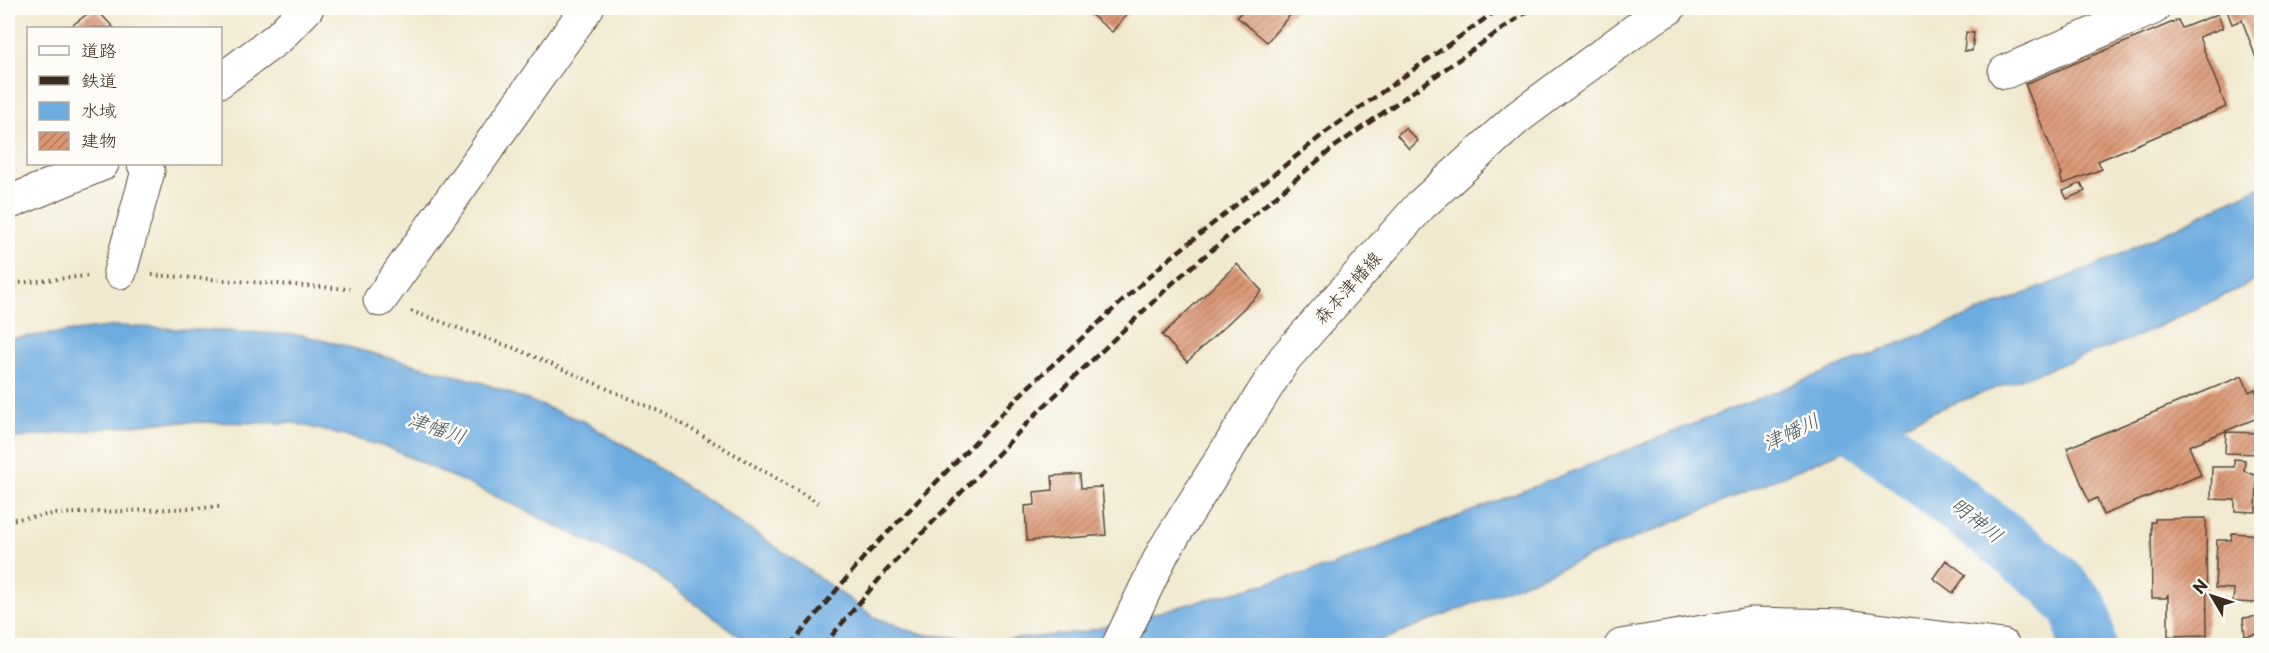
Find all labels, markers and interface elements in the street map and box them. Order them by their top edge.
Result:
legend [27,27,222,165]
text: 道路 [81,36,117,63]
text: 鉄道 [81,66,117,93]
text: 水域 [81,96,117,123]
text: 建物 [81,126,117,153]
street label: 森本津幡線 [1307,245,1387,329]
water label: 津幡川 [404,403,471,451]
water label: 津幡川 [1757,405,1824,457]
water label: 明神川 [1945,489,2010,550]
north arrow [2182,566,2242,626]
text: N [2186,573,2213,598]

